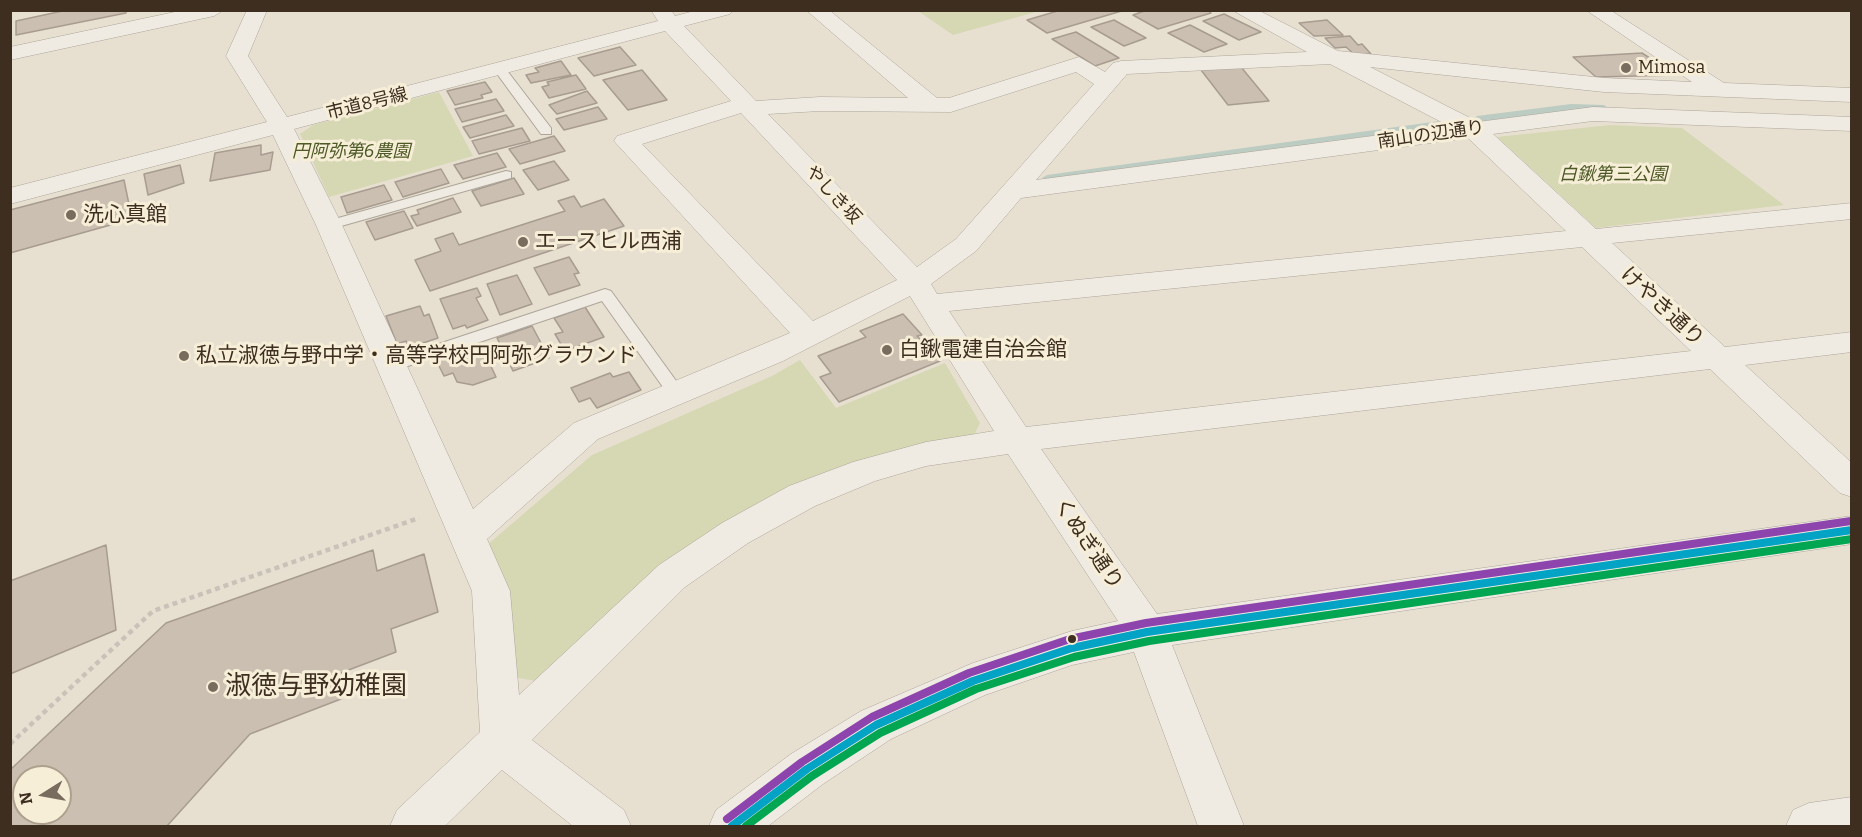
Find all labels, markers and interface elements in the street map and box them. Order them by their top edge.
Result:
place label: Mimosa [1638,57,1705,79]
marker: Mimosa [1619,61,1633,75]
street label: 市道8号線 [324,84,410,124]
street label: 南山の辺通り [1376,117,1486,153]
park label: 円阿弥第6農園 [292,141,410,163]
street label: やしき坂 [801,161,865,229]
park label: 白鍬第三公園 [1559,164,1667,186]
place label: 洗心真館 [83,202,167,228]
marker: 洗心真館 [64,208,78,222]
place label: エースヒル西浦 [535,229,682,255]
marker: エースヒル西浦 [516,235,530,249]
street label: けやき通り [1615,262,1709,352]
place label: 白鍬電建自治会館 [899,337,1067,363]
place label: 私立淑徳与野中学・高等学校円阿弥グラウンド [196,343,637,369]
marker: 白鍬電建自治会館 [880,343,894,357]
marker: 私立淑徳与野中学・高等学校円阿弥グラウンド [177,349,191,363]
street label: くぬぎ通り [1048,493,1128,595]
unlabelled marker [1066,633,1078,645]
place label: 淑徳与野幼稚園 [225,671,407,703]
marker: 淑徳与野幼稚園 [206,680,220,694]
north arrow [12,765,72,825]
text: N [15,790,36,806]

